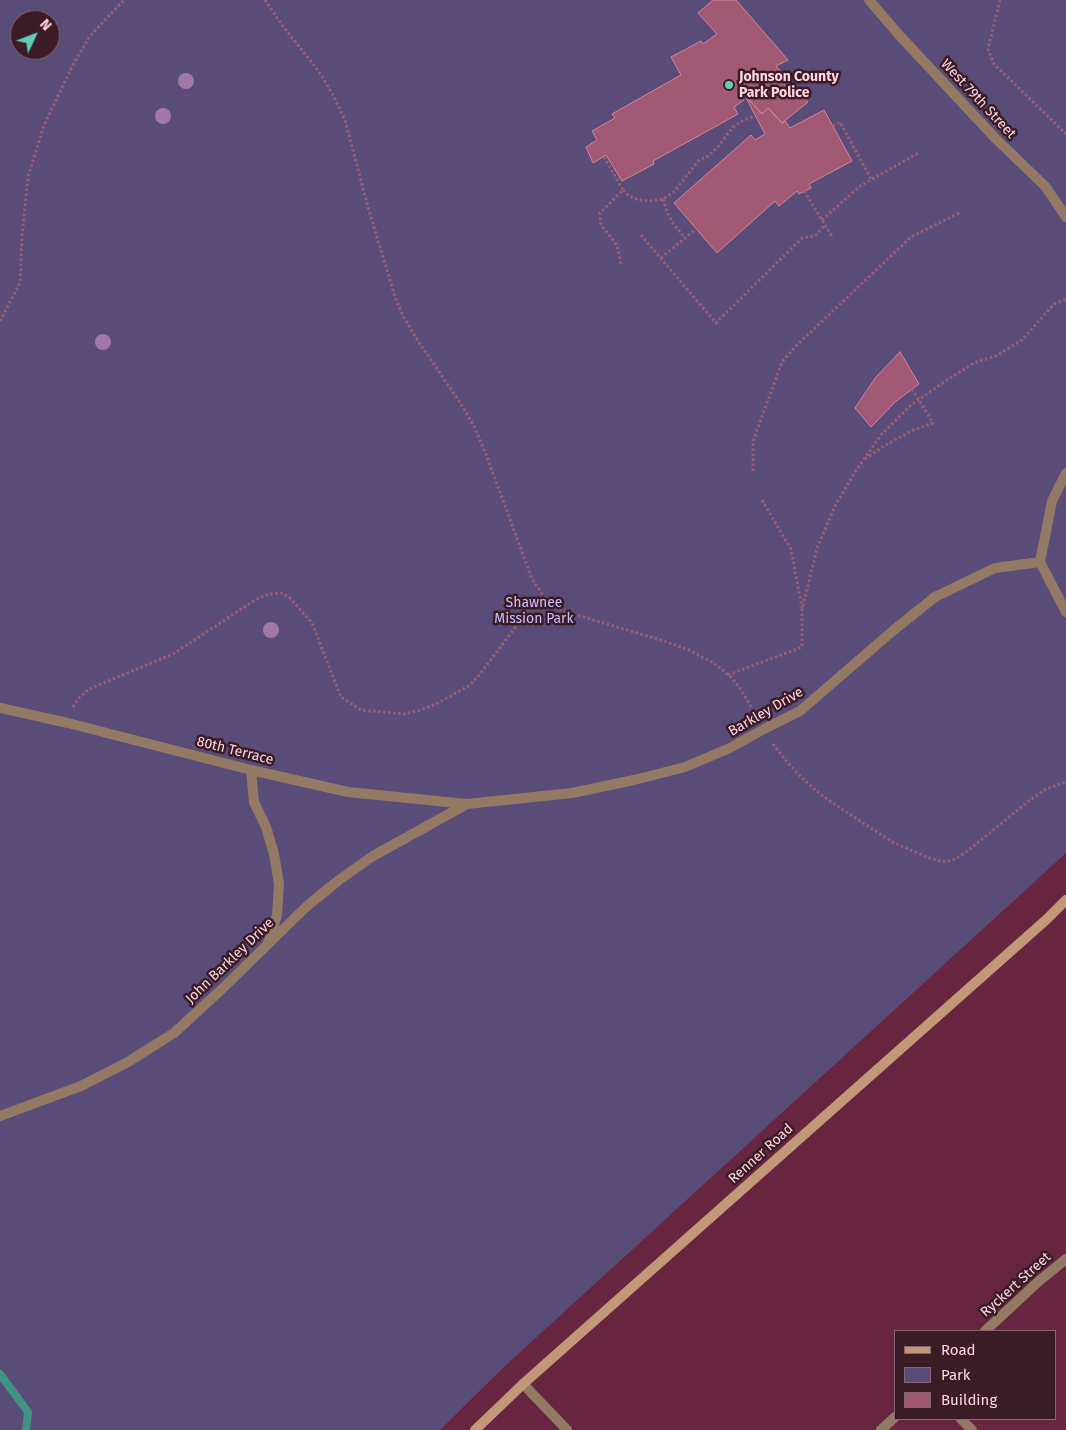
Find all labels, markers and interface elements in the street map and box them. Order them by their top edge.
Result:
north arrow [10,10,60,60]
text: N [36,16,55,34]
street label: West 79th Street [937,56,1019,142]
place label: Johnson County Park Police [739,69,839,102]
marker: Johnson County Park Police [723,79,735,91]
park label: Shawnee Mission Park [494,595,574,628]
street label: Barkley Drive [726,684,806,740]
street label: 80th Terrace [195,733,275,769]
street label: John Barkley Drive [182,915,278,1007]
street label: Renner Road [725,1121,797,1187]
street label: Ryckert Street [977,1249,1055,1321]
legend [894,1330,1056,1420]
text: Road [941,1341,976,1359]
text: Park [941,1366,971,1384]
text: Building [941,1391,997,1409]

